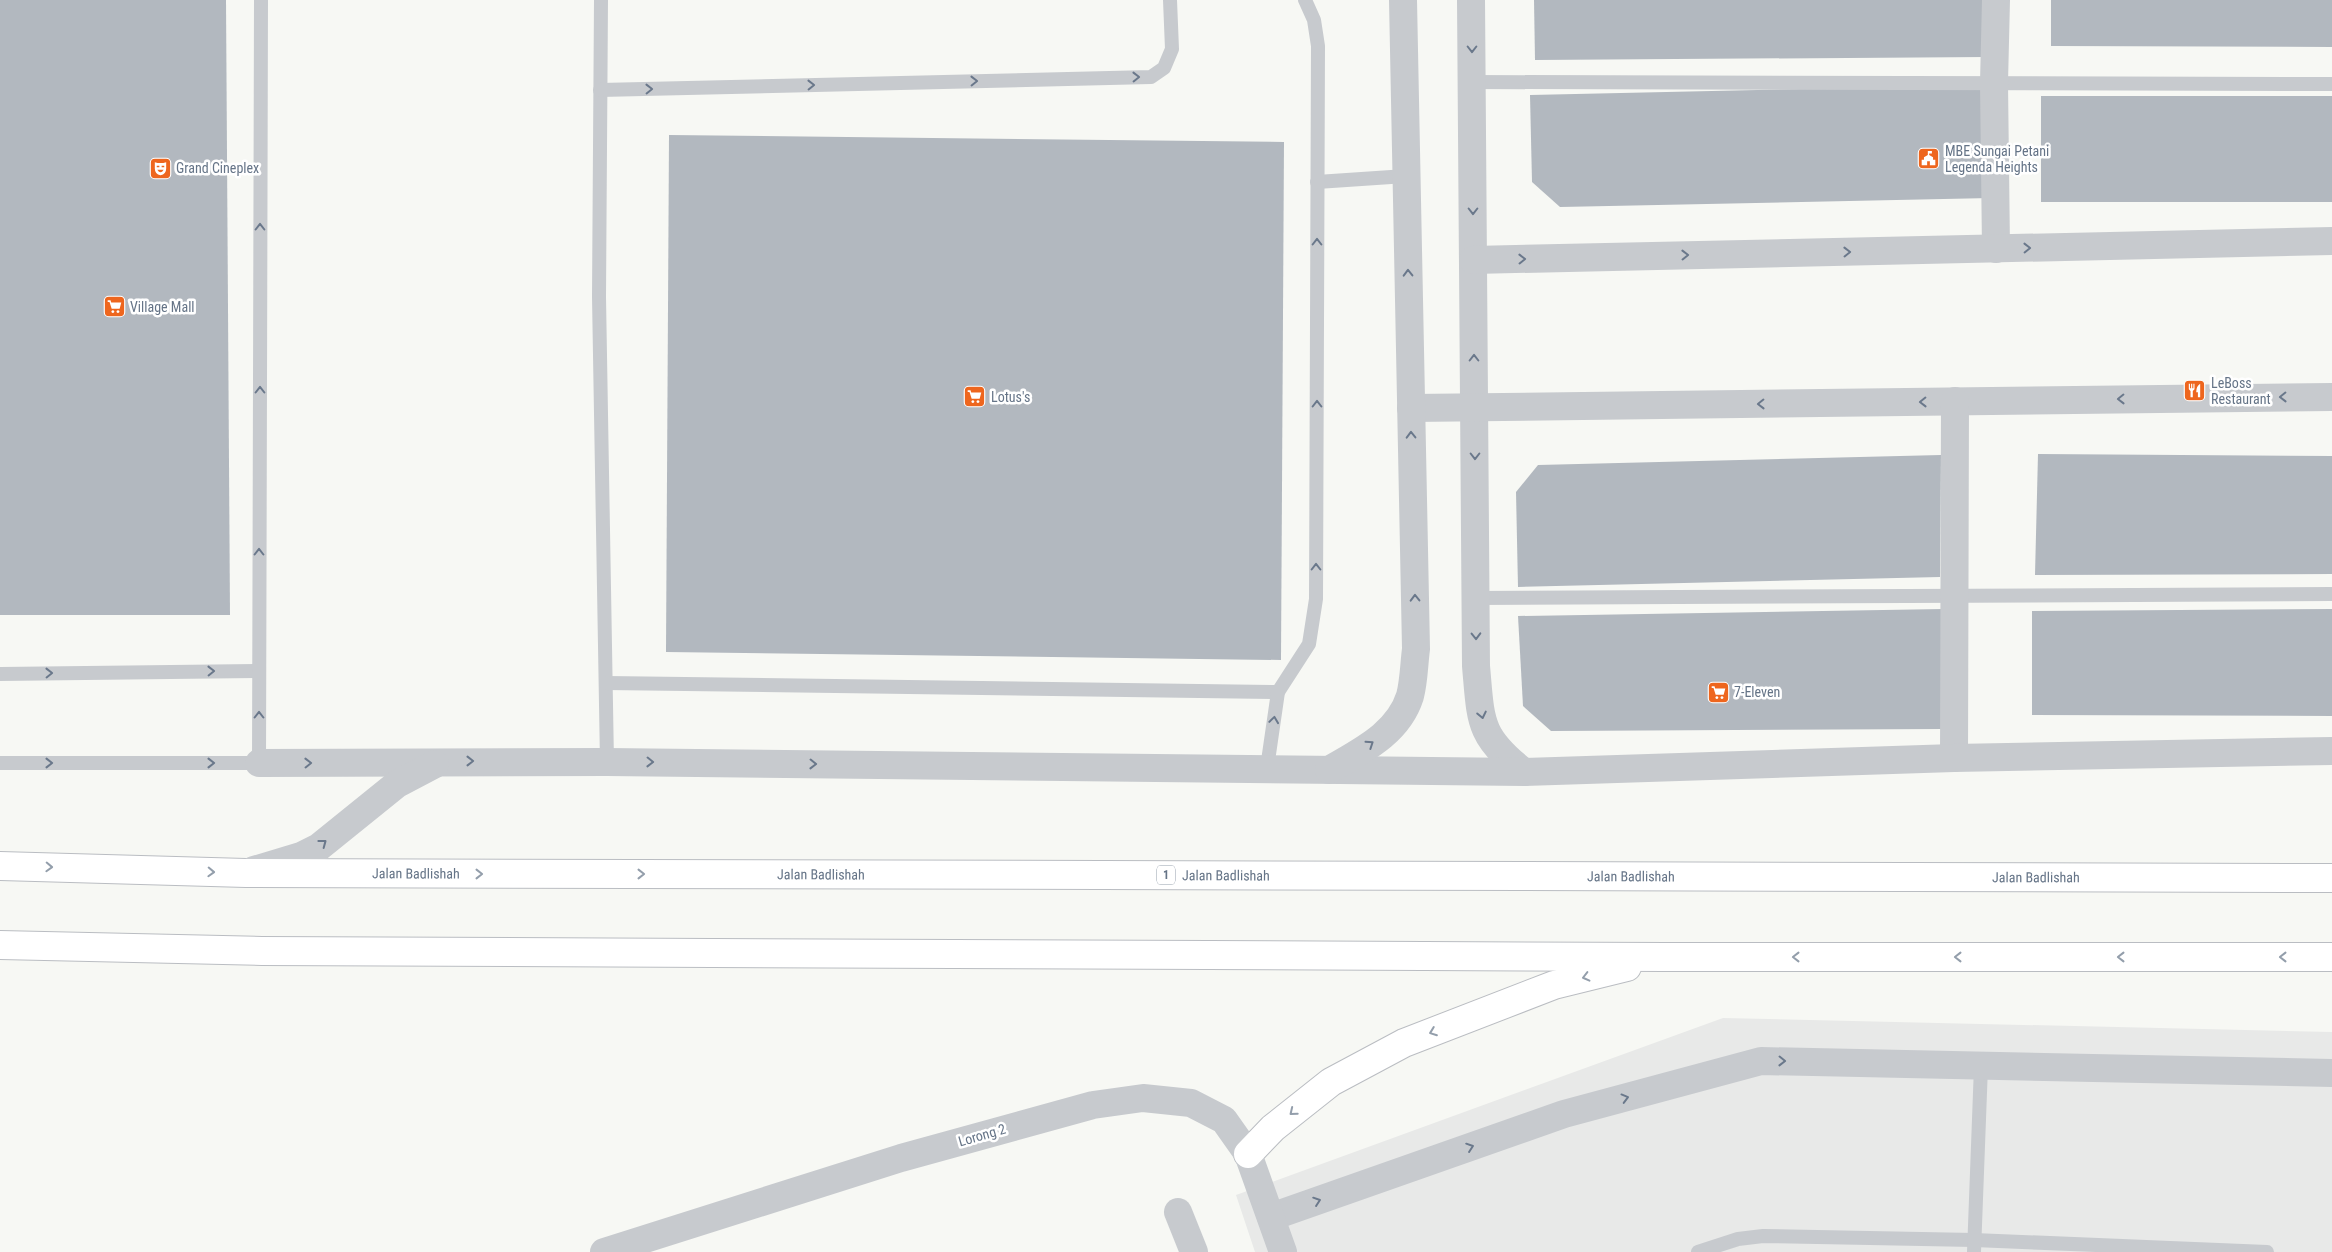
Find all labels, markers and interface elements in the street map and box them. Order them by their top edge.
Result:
one-way arrow [1467,45,1477,53]
one-way arrow [1133,72,1141,83]
one-way arrow [970,76,978,86]
one-way arrow [808,80,816,90]
one-way arrow [646,84,653,94]
place label: MBE Sungai Petani Legenda Heights [1945,143,2049,175]
public building icon: MBE Sungai Petani Legenda Heights [1917,147,1941,171]
theatre icon: Grand Cineplex [148,156,172,180]
place label: Grand Cineplex [176,160,259,176]
one-way arrow [1468,208,1478,215]
one-way arrow [255,223,265,230]
one-way arrow [1312,238,1322,246]
one-way arrow [2024,243,2031,253]
one-way arrow [1844,247,1851,257]
one-way arrow [1681,250,1689,260]
one-way arrow [1518,253,1526,264]
one-way arrow [1403,269,1413,276]
supermarket icon: Village Mall [102,295,126,319]
place label: Village Mall [130,299,195,315]
one-way arrow [1469,354,1479,362]
place label: LeBoss Restaurant [2211,375,2271,407]
restaurant icon: LeBoss Restaurant [2183,379,2207,403]
one-way arrow [255,385,265,393]
supermarket icon: Lotus's [963,385,987,409]
place label: Lotus's [991,389,1030,405]
one-way arrow [2279,392,2287,402]
one-way arrow [2117,394,2124,404]
one-way arrow [1919,397,1927,407]
one-way arrow [1757,399,1764,409]
one-way arrow [1312,400,1322,408]
one-way arrow [1406,431,1417,439]
one-way arrow [1470,452,1480,460]
one-way arrow [254,548,264,556]
one-way arrow [1311,563,1321,570]
one-way arrow [1410,594,1420,602]
one-way arrow [1471,632,1481,640]
one-way arrow [207,666,215,677]
one-way arrow [45,668,53,678]
supermarket icon: 7-Eleven [1706,680,1730,704]
place label: 7-Eleven [1734,684,1780,700]
one-way arrow [254,710,264,718]
one-way arrow [1476,710,1487,719]
one-way arrow [1268,715,1279,723]
one-way arrow [1365,741,1374,750]
one-way arrow [466,756,474,766]
one-way arrow [646,757,654,767]
one-way arrow [45,758,53,768]
one-way arrow [208,758,215,768]
one-way arrow [304,758,312,768]
one-way arrow [809,759,817,769]
one-way arrow [317,840,327,849]
one-way arrow [45,862,53,873]
street label: Jalan Badlishah [372,865,460,882]
street label: Jalan Badlishah [777,866,865,882]
road number: 1 [1157,866,1175,884]
one-way arrow [208,867,215,877]
street label: Jalan Badlishah [1182,867,1270,883]
street label: Jalan Badlishah [1587,868,1675,884]
one-way arrow [475,869,483,879]
one-way arrow [638,869,645,879]
street label: Jalan Badlishah [1992,869,2080,885]
one-way arrow [1792,952,1800,962]
one-way arrow [1954,952,1962,962]
one-way arrow [2117,952,2124,962]
one-way arrow [2279,952,2287,962]
one-way arrow [1581,971,1590,982]
one-way arrow [1429,1026,1438,1036]
one-way arrow [1778,1056,1786,1066]
one-way arrow [1620,1093,1628,1103]
one-way arrow [1290,1107,1299,1115]
street label: Lorong 2 [956,1121,1008,1149]
one-way arrow [1465,1143,1474,1153]
one-way arrow [1312,1197,1320,1207]

